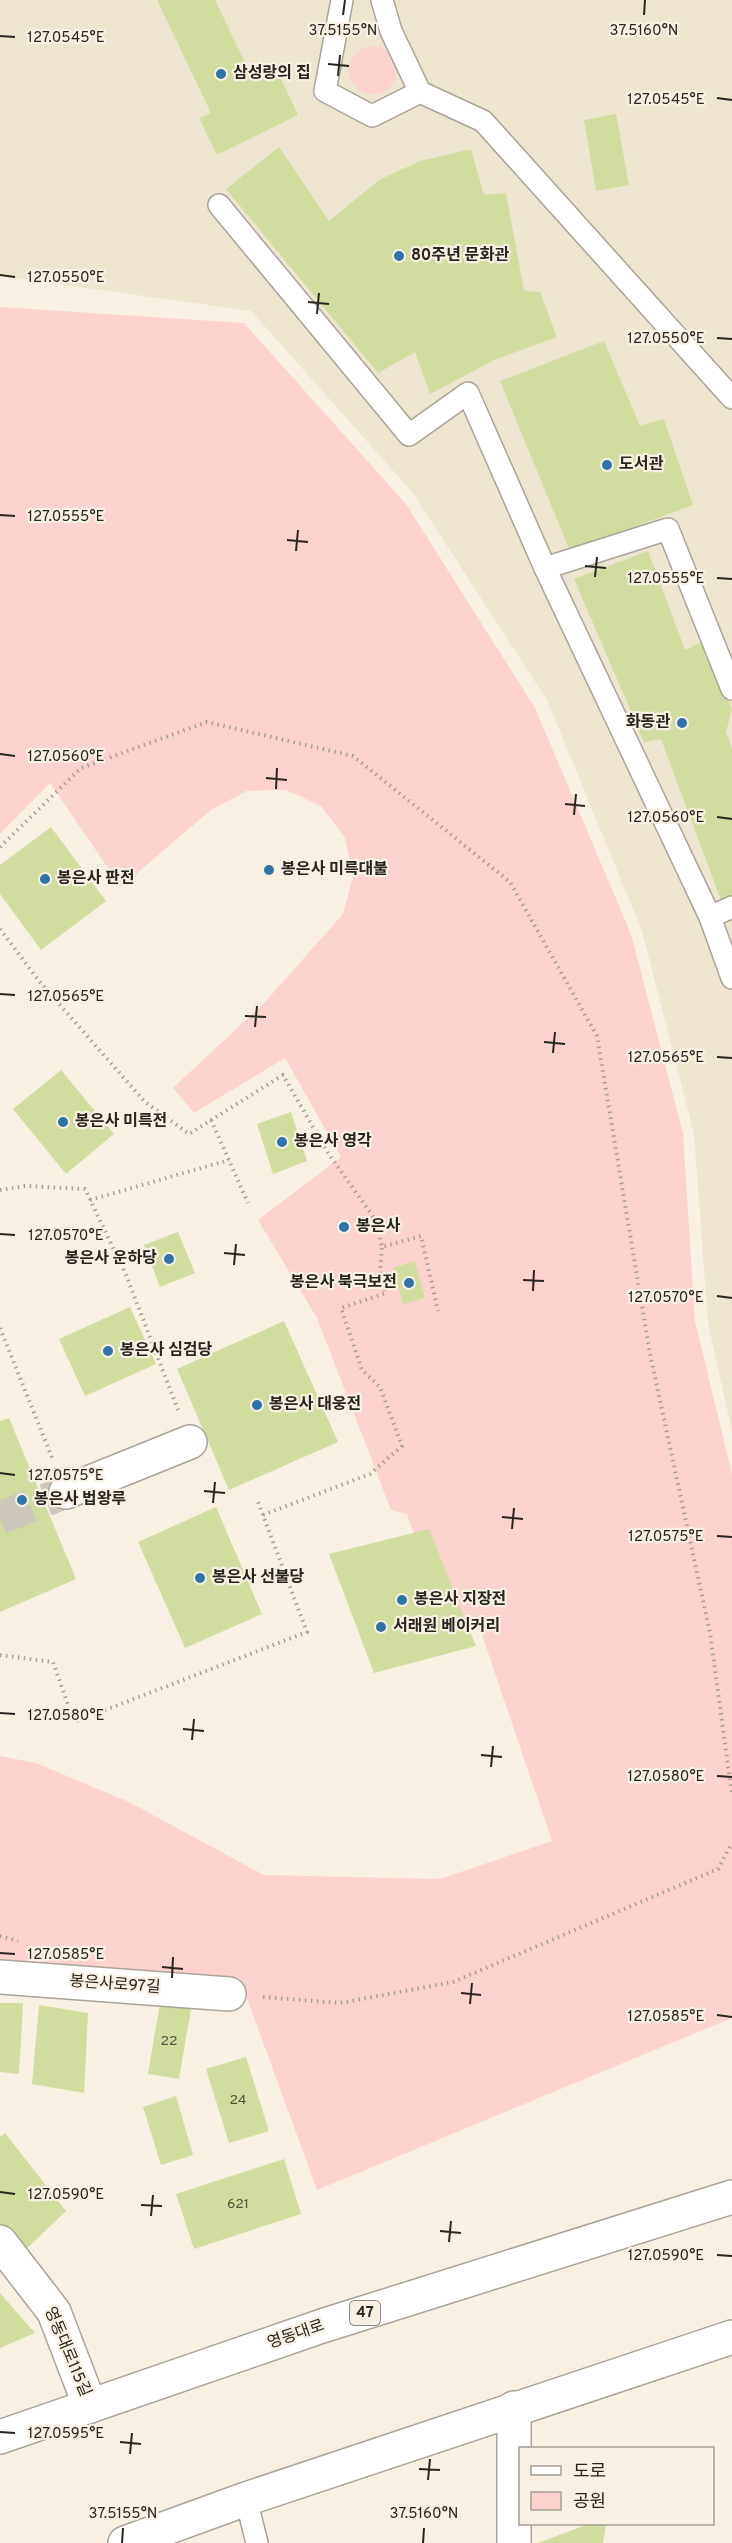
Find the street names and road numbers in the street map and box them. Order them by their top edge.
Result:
street label: 봉은사로97길 [69,1972,161,1998]
road number: 47 [350,2301,380,2325]
street label: 영동대로115길 [39,2304,95,2400]
street label: 영동대로 [265,2316,327,2354]

